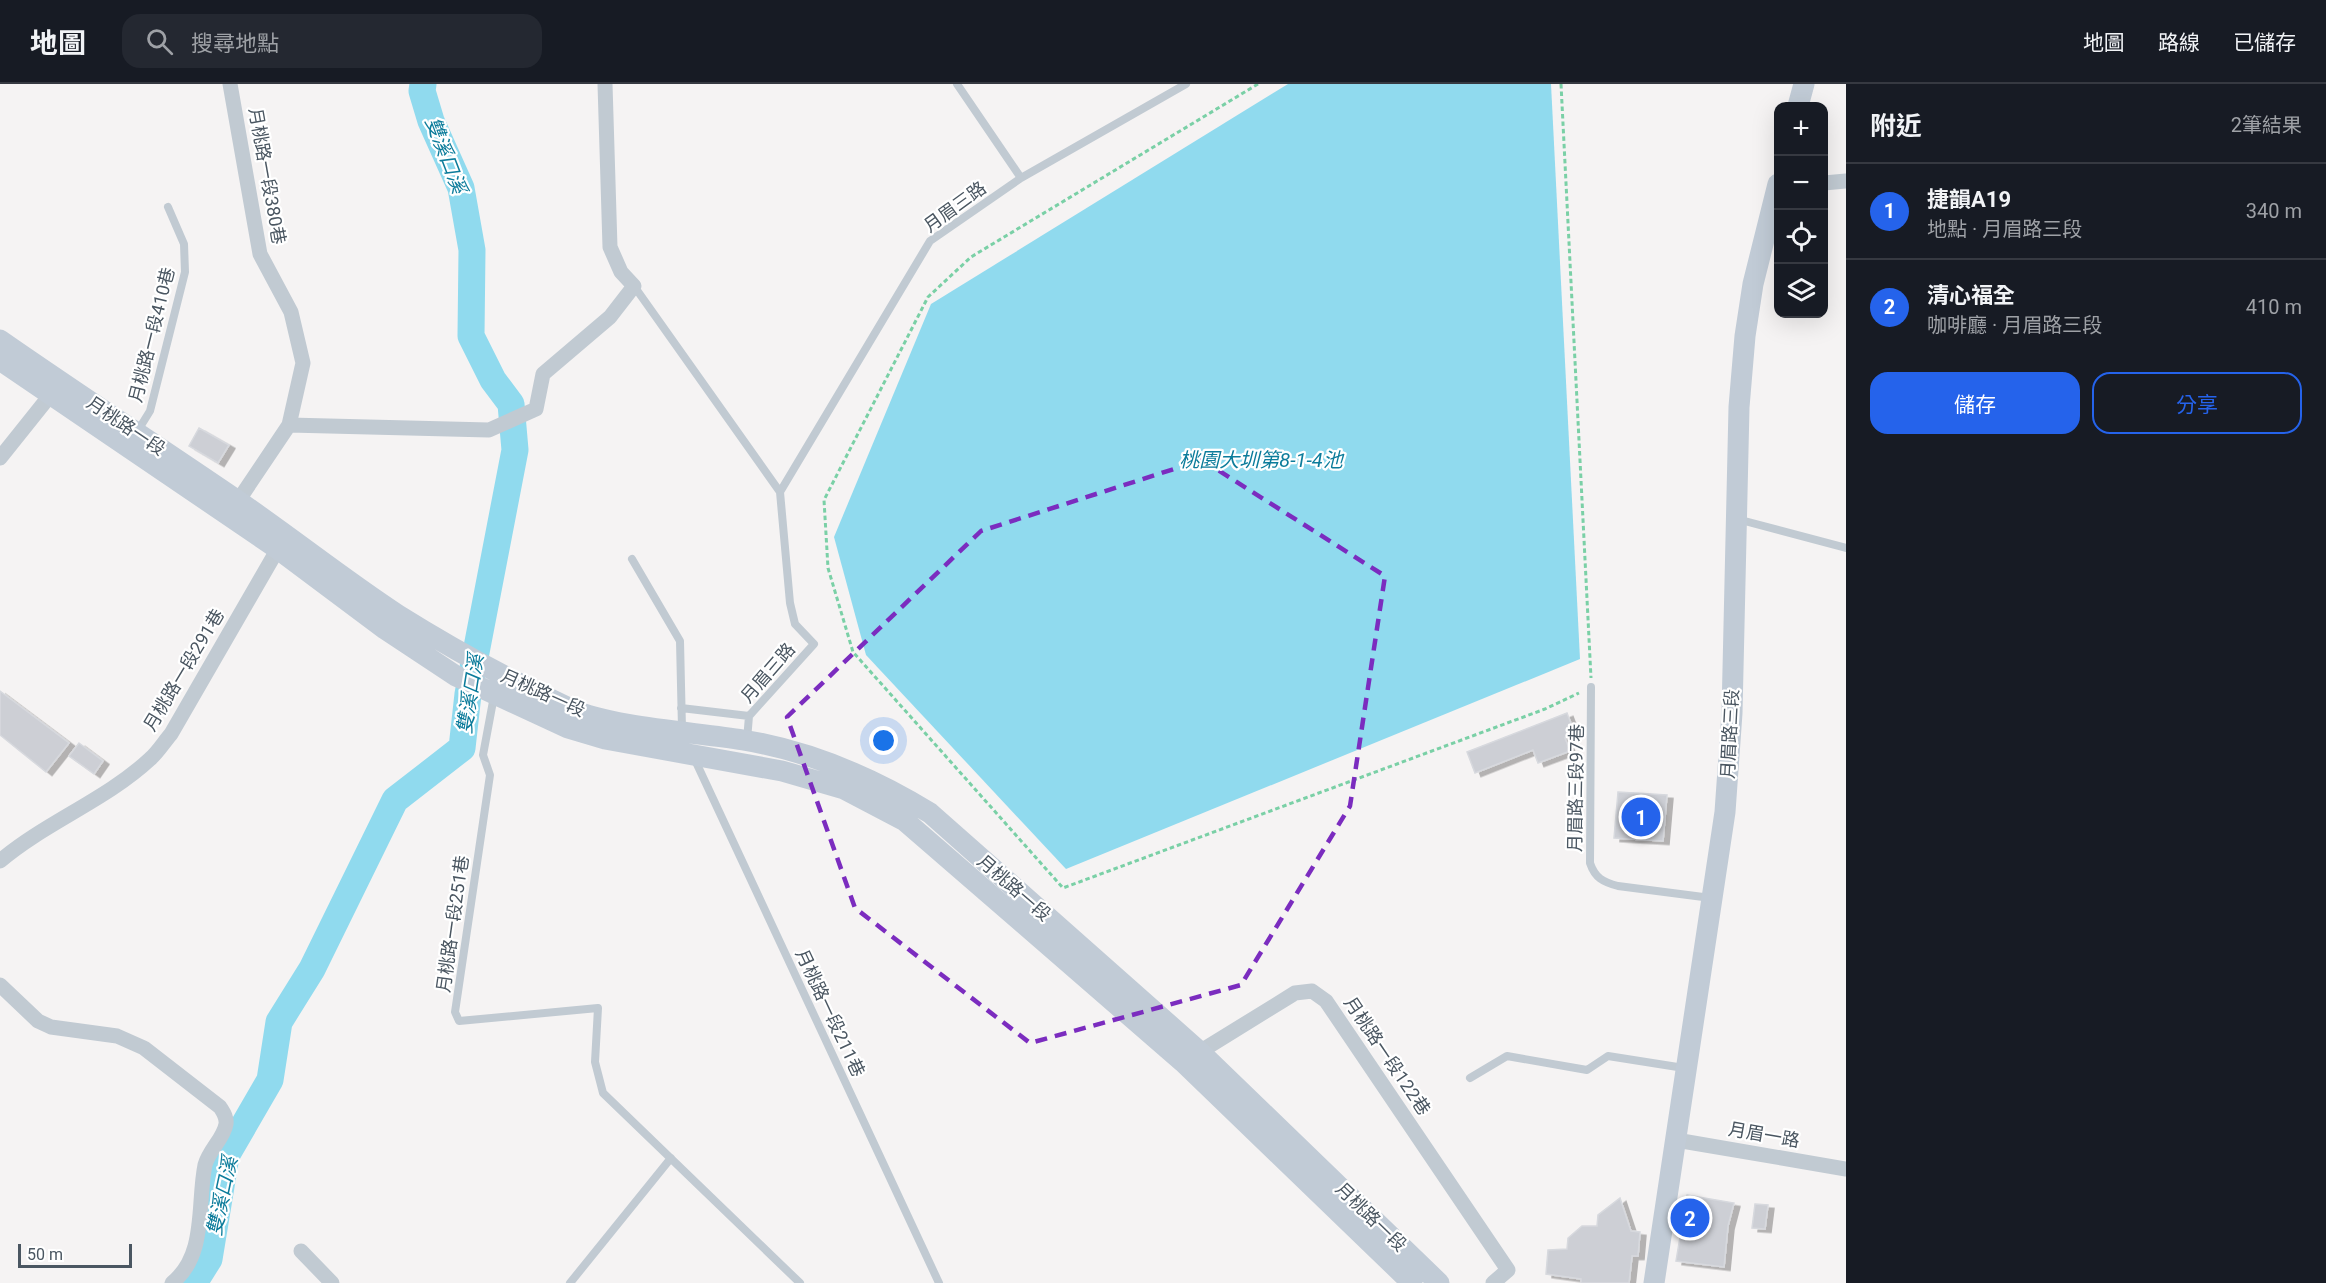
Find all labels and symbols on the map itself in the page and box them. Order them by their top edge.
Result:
street label: 月桃路一段380巷 [245,106,290,246]
water label: 雙溪口溪 [420,113,473,199]
street label: 月眉三路 [919,177,990,236]
street label: 月桃路一段410巷 [125,265,178,405]
street label: 月桃路一段 [83,392,169,459]
water label: 桃園大圳第8-1-4池 [1179,448,1345,472]
street label: 月桃路一段291巷 [139,605,228,734]
street label: 月眉三路 [736,639,799,707]
water label: 雙溪口溪 [452,650,489,735]
street label: 月桃路一段 [498,665,589,720]
street label: 月眉路三段 [1717,688,1742,779]
street label: 月眉路三段97巷 [1564,724,1587,852]
your location [869,726,898,755]
pin: 1 [1622,794,1660,840]
street label: 月桃路一段 [973,850,1055,925]
street label: 月桃路一段251巷 [432,854,473,994]
street label: 月桃路一段211巷 [792,946,869,1080]
street label: 月桃路一段122巷 [1340,992,1435,1119]
street label: 月眉一路 [1727,1118,1801,1151]
water label: 雙溪口溪 [202,1151,243,1238]
street label: 月桃路一段 [1332,1178,1411,1255]
pin: 2 [1670,1196,1710,1240]
scale bar [18,1241,132,1268]

